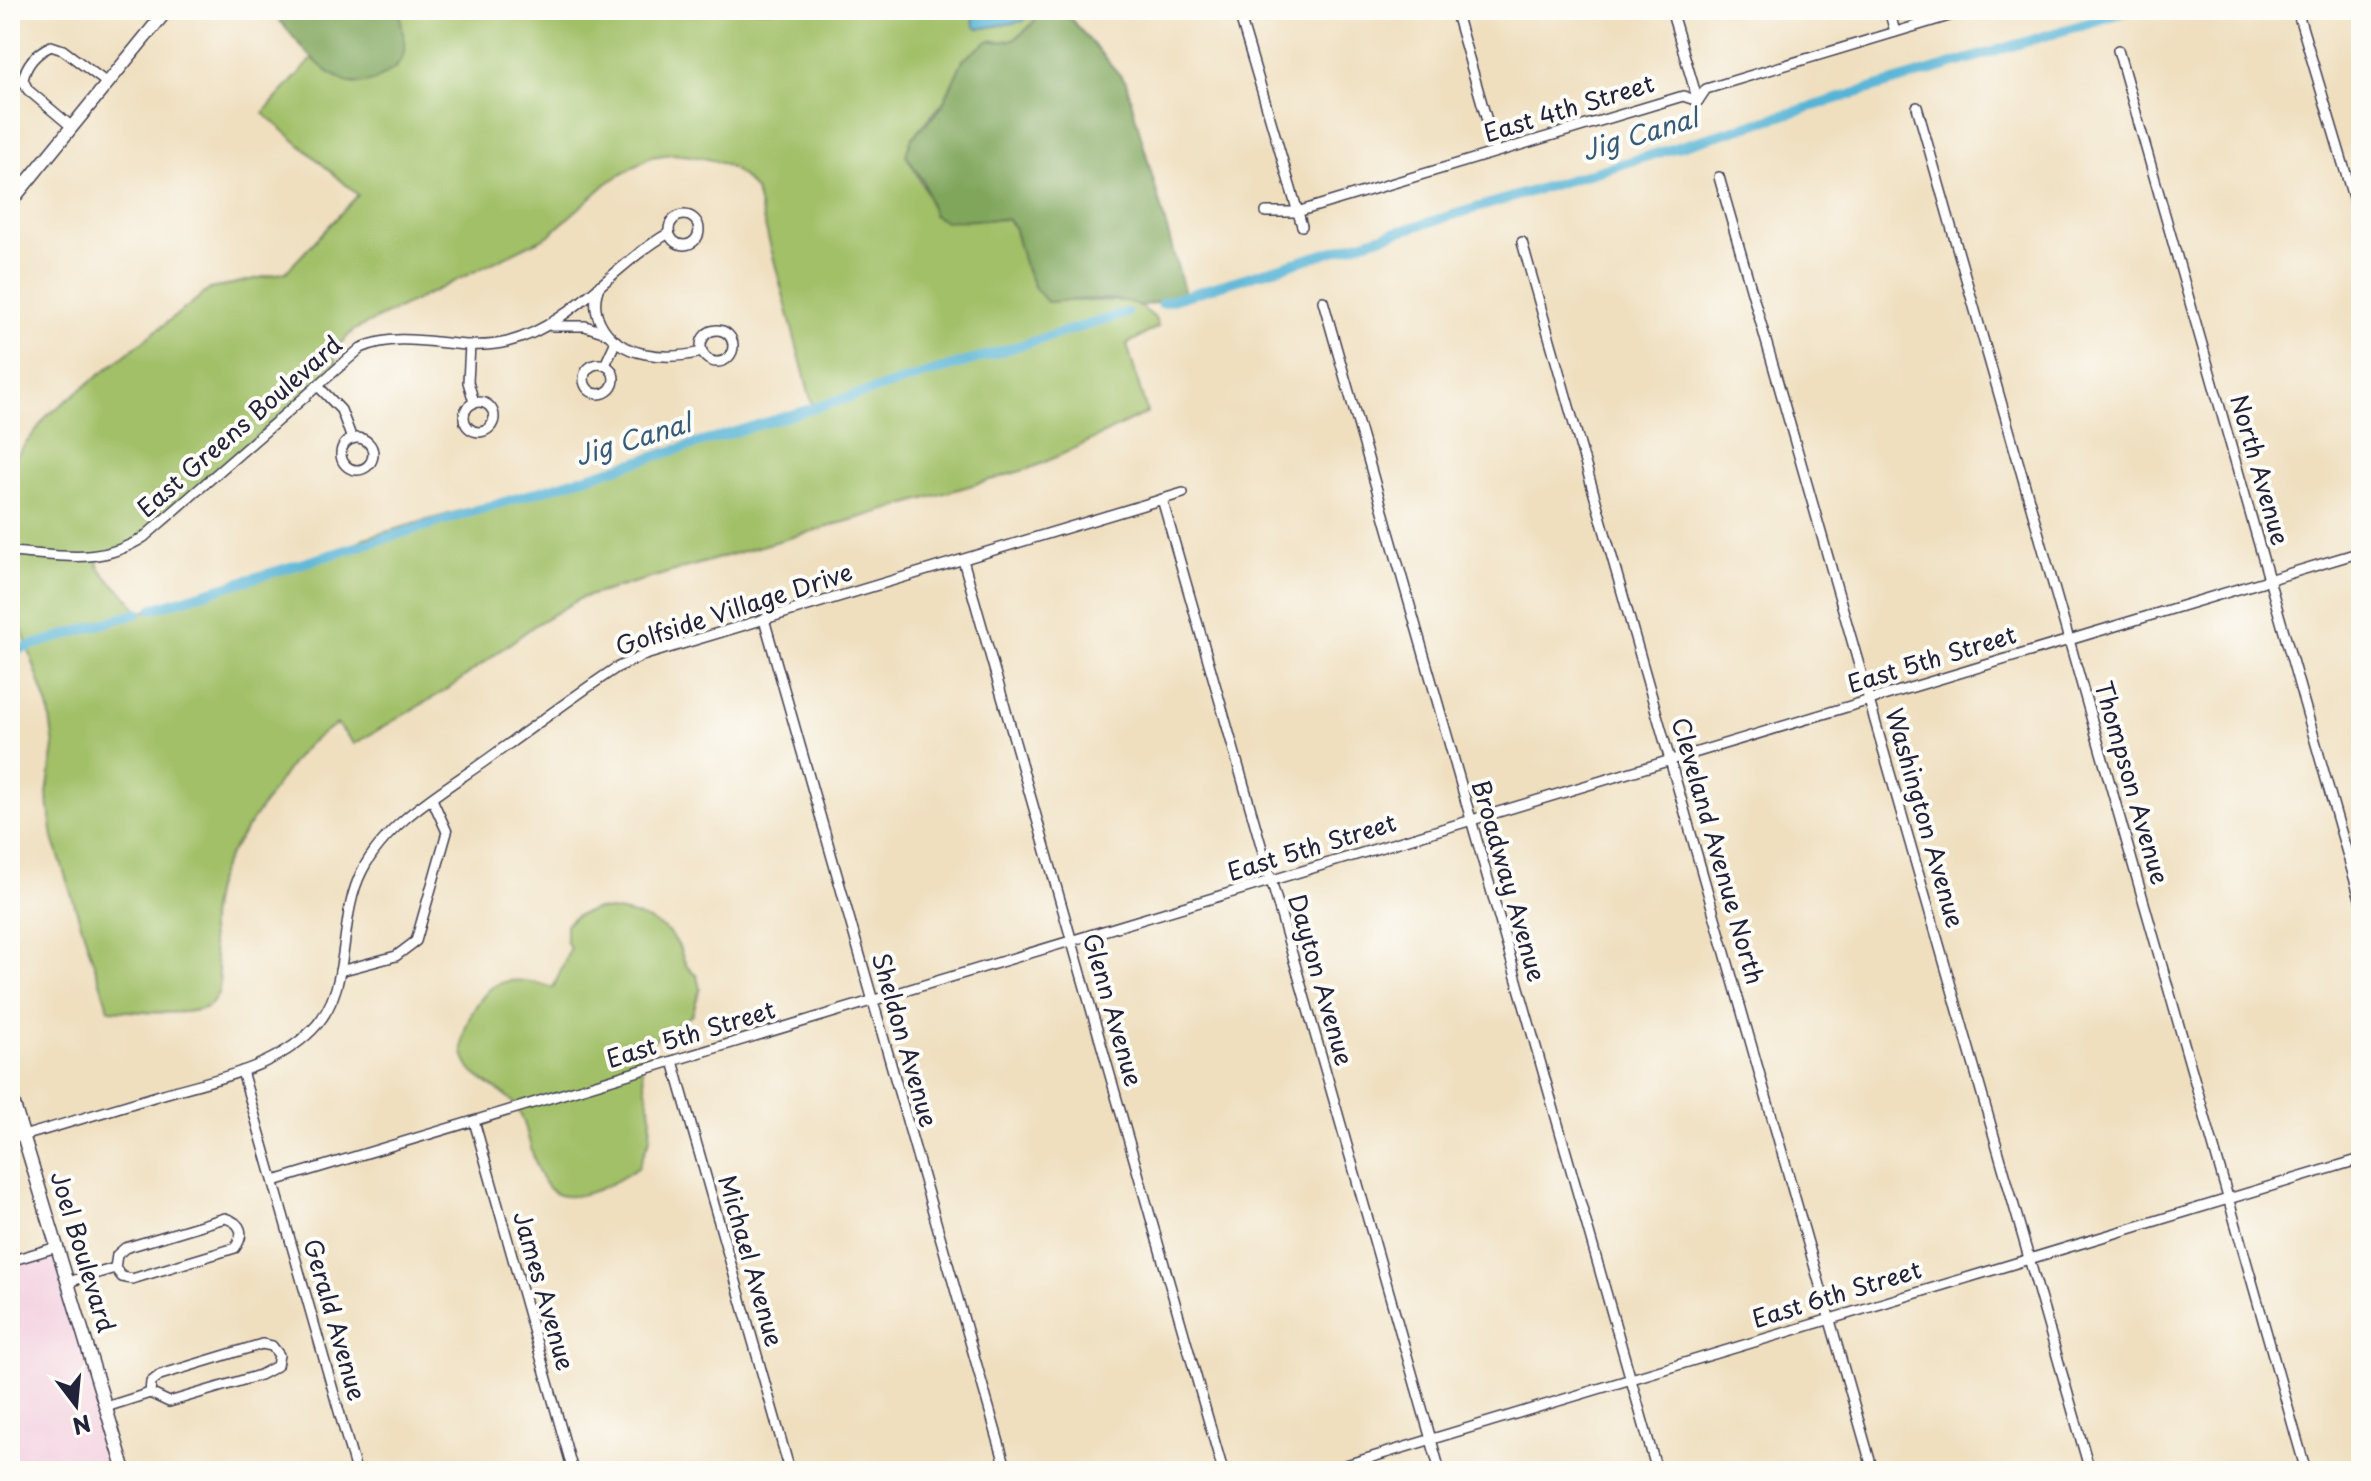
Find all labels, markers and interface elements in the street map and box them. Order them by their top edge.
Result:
street label: East 4th Street [1479,64,1658,150]
water label: Jig Canal [1577,96,1706,170]
street label: East Greens Boulevard [128,326,349,525]
street label: North Avenue [2222,390,2300,549]
water label: Jig Canal [570,401,699,475]
street label: Golfside Village Drive [610,553,856,663]
street label: East 5th Street [1843,615,2020,701]
street label: Thompson Avenue [2087,677,2179,888]
street label: Washington Avenue [1877,703,1975,931]
street label: Cleveland Avenue North [1664,713,1774,988]
street label: Broadway Avenue [1464,775,1556,986]
street label: East 5th Street [1223,803,1400,889]
street label: Dayton Avenue [1280,889,1364,1069]
street label: Glenn Avenue [1075,929,1153,1090]
street label: Sheldon Avenue [864,948,948,1131]
street label: East 5th Street [602,990,779,1076]
street label: Joel Boulevard [42,1166,126,1337]
street label: Michael Avenue [710,1170,794,1350]
street label: James Avenue [505,1207,585,1374]
street label: Gerald Avenue [296,1234,376,1405]
street label: East 6th Street [1747,1250,1926,1336]
north arrow [36,1365,116,1445]
text: N [69,1407,95,1444]

